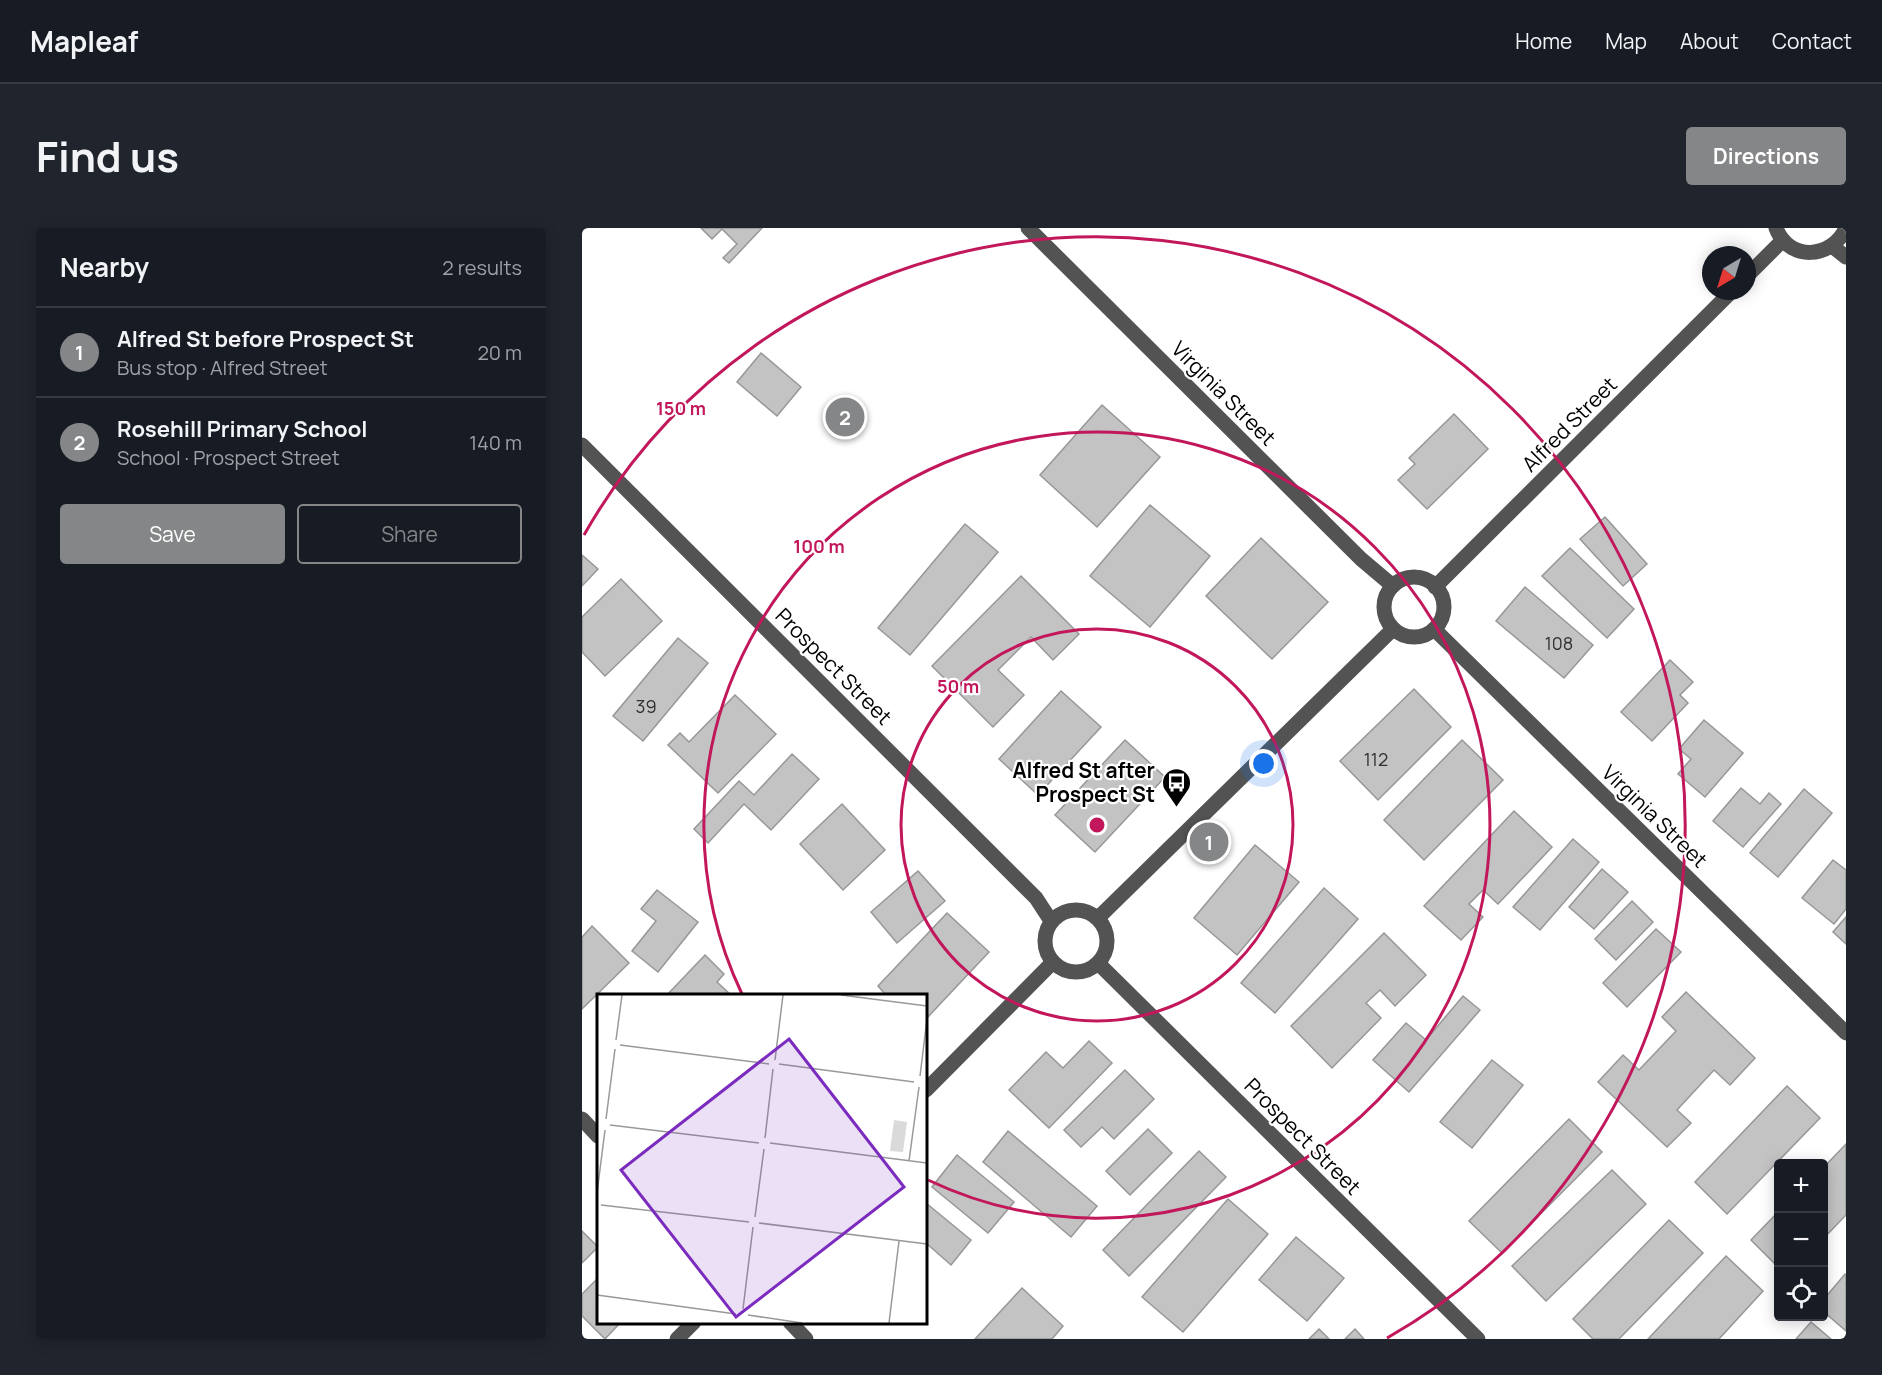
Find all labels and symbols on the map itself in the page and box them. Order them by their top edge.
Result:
north arrow [1702,246,1756,300]
street label: Virginia Street [1166,335,1282,451]
street label: Alfred Street [1515,370,1623,478]
pin: 2 [826,394,864,440]
text: 150 m [656,396,706,420]
text: 100 m [793,534,845,558]
street label: Prospect Street [770,602,898,730]
house number: 108 [1545,631,1573,655]
text: 50 m [937,674,979,698]
house number: 39 [635,694,657,718]
house number: 112 [1364,747,1388,771]
your location [1249,749,1278,778]
place label: Alfred St after Prospect St [1012,756,1155,808]
street label: Virginia Street [1596,758,1714,874]
bus stop icon: Alfred St after Prospect St [1160,766,1192,808]
centre of rings [1087,815,1107,835]
pin: 1 [1190,820,1228,864]
inset map [597,994,927,1324]
street label: Prospect Street [1239,1072,1367,1200]

